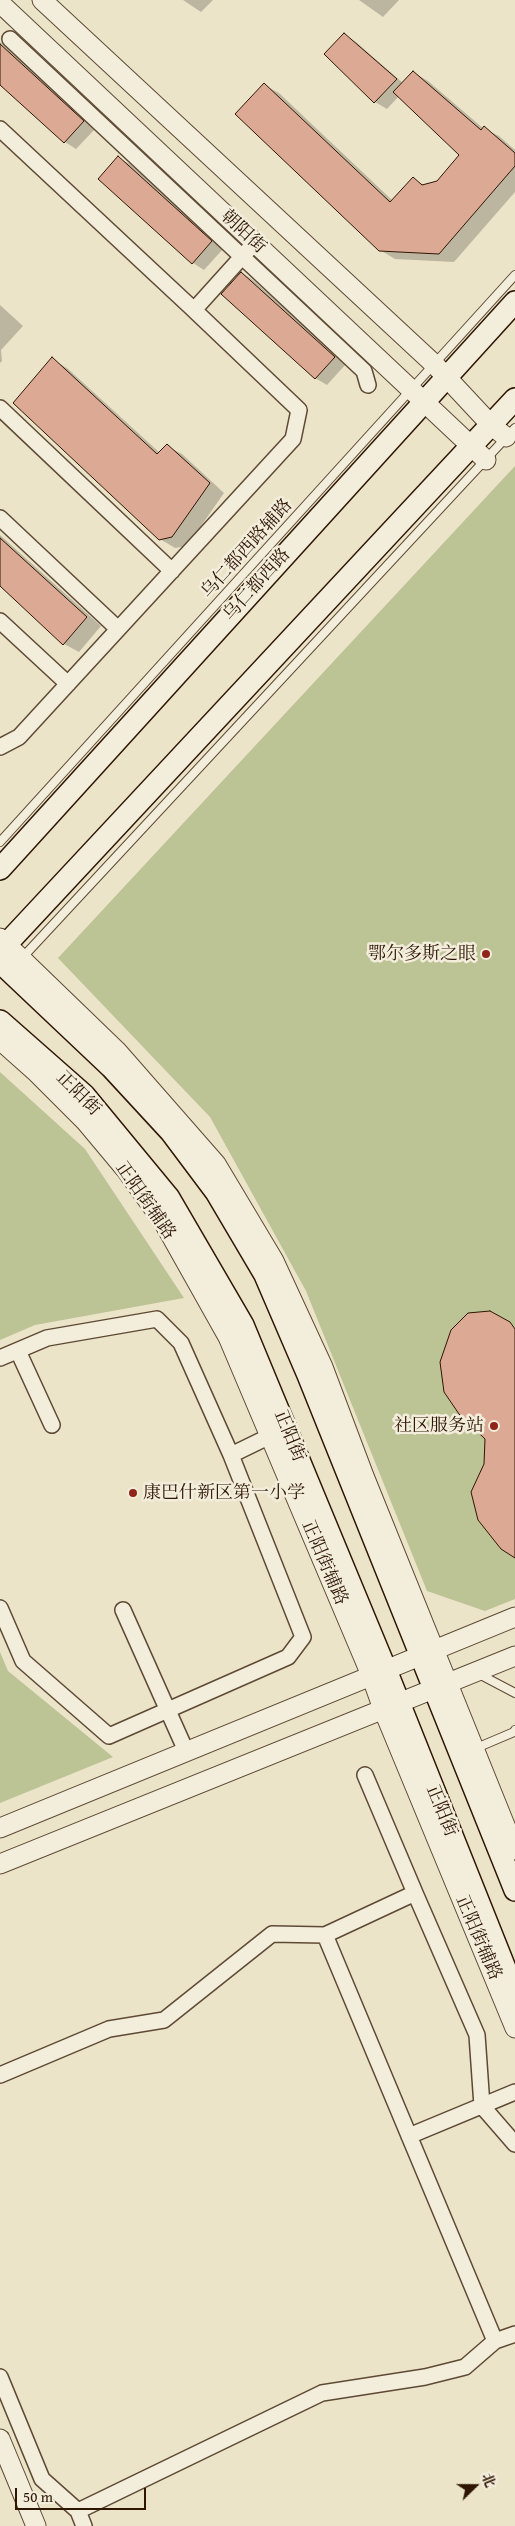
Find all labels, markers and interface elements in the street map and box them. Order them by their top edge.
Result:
street label: 朝阳街 [216,206,270,258]
street label: 乌仁都西路辅路 [197,495,297,603]
street label: 乌仁都西路 [219,544,295,626]
place label: 鄂尔多斯之眼 [368,943,476,965]
marker: 鄂尔多斯之眼 [480,948,492,960]
street label: 正阳街 [51,1067,105,1121]
street label: 正阳街辅路 [110,1158,180,1244]
street label: 正阳街 [269,1407,309,1465]
place label: 社区服务站 [394,1415,484,1437]
marker: 社区服务站 [488,1420,500,1432]
place label: 康巴什新区第一小学 [143,1482,305,1504]
marker: 康巴什新区第一小学 [127,1487,139,1499]
street label: 正阳街辅路 [296,1517,352,1609]
street label: 正阳街 [421,1782,461,1840]
street label: 正阳街辅路 [450,1892,506,1984]
north arrow [450,2461,500,2511]
text: 北 [477,2470,501,2491]
scale bar [18,2478,149,2510]
text: 50 m [23,2486,53,2507]

